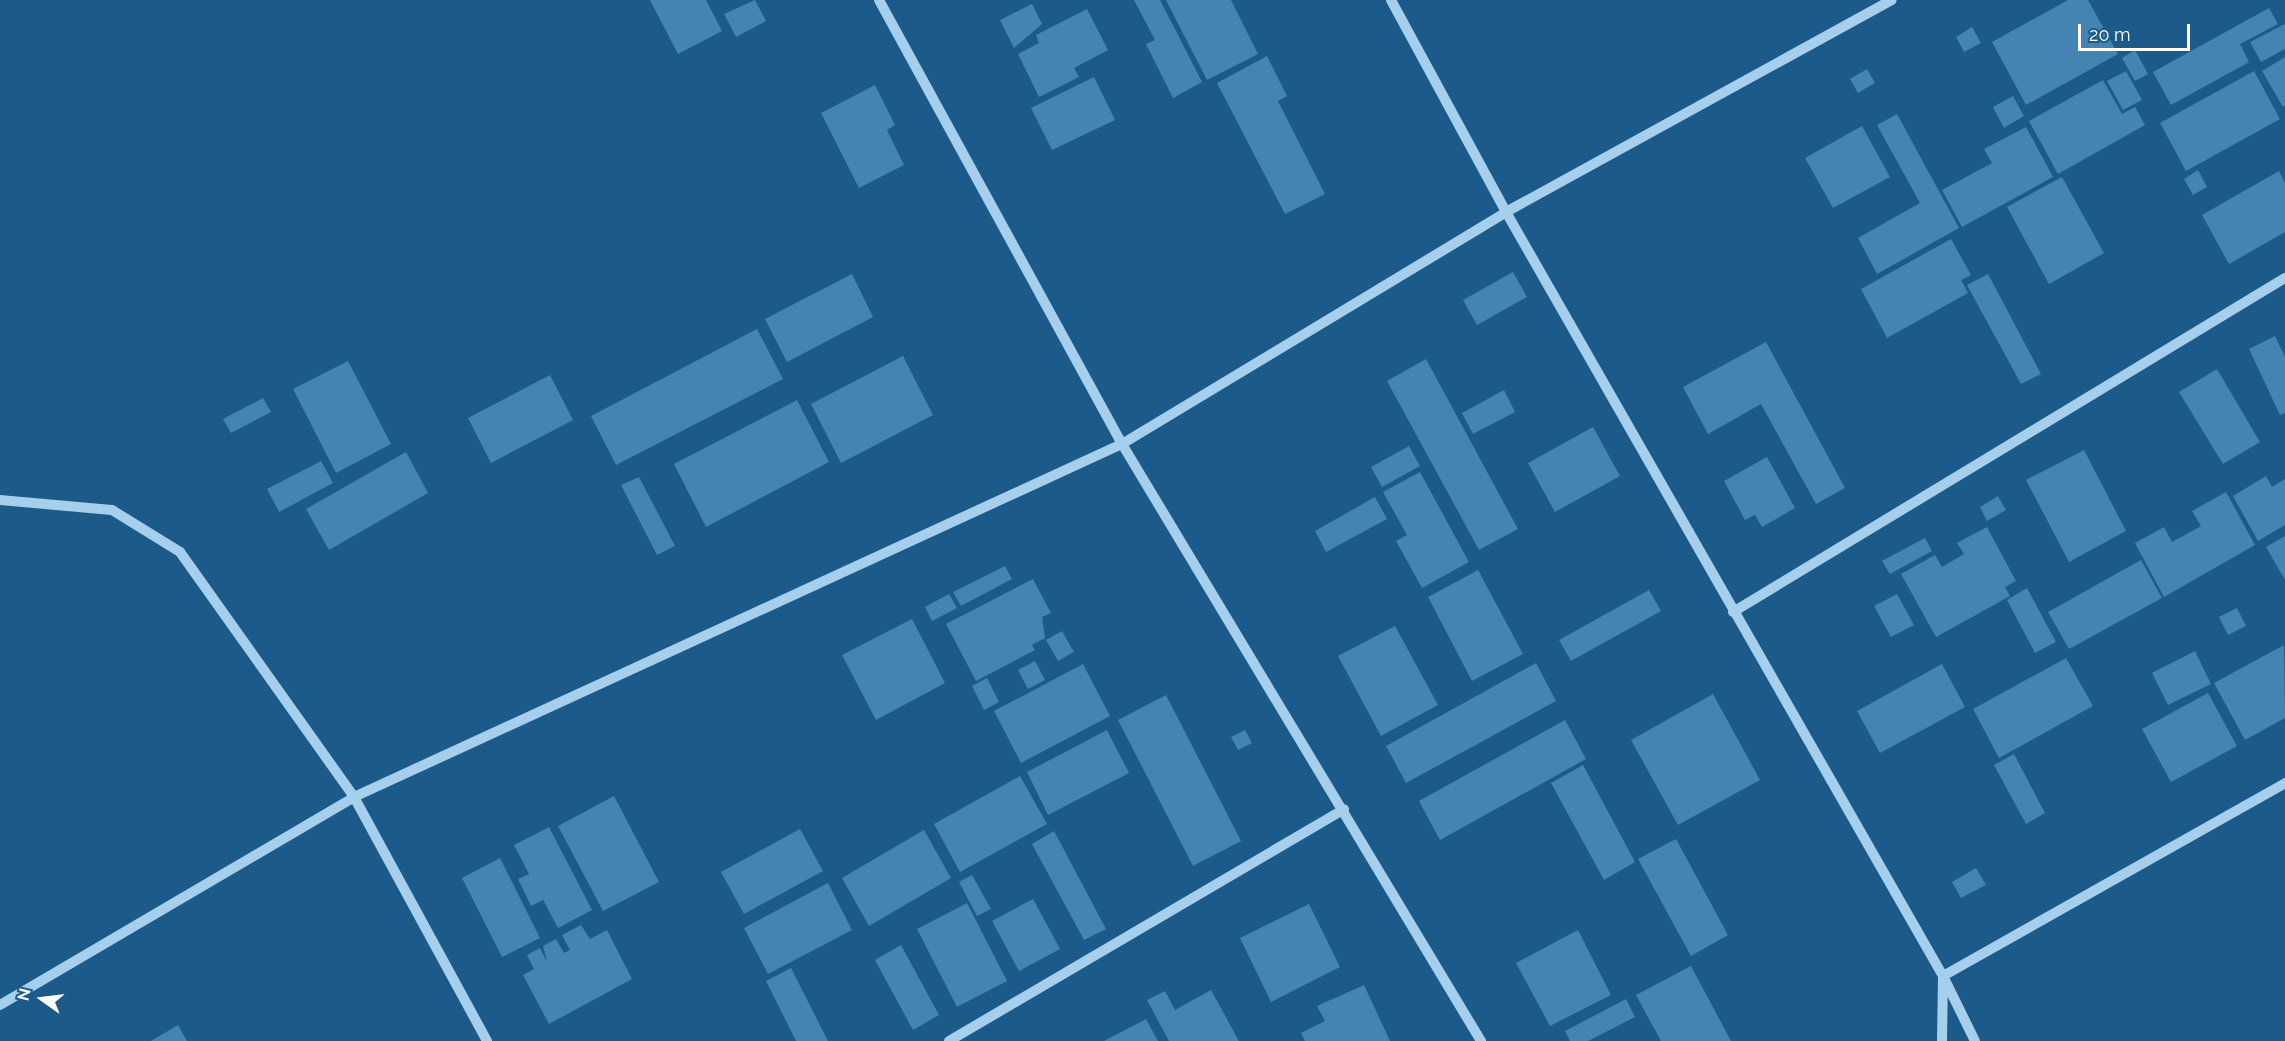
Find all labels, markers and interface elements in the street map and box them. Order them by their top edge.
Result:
scale bar [2081,12,2194,50]
text: 20 m [2089,24,2131,45]
north arrow [12,969,72,1029]
text: N [13,986,35,1003]

